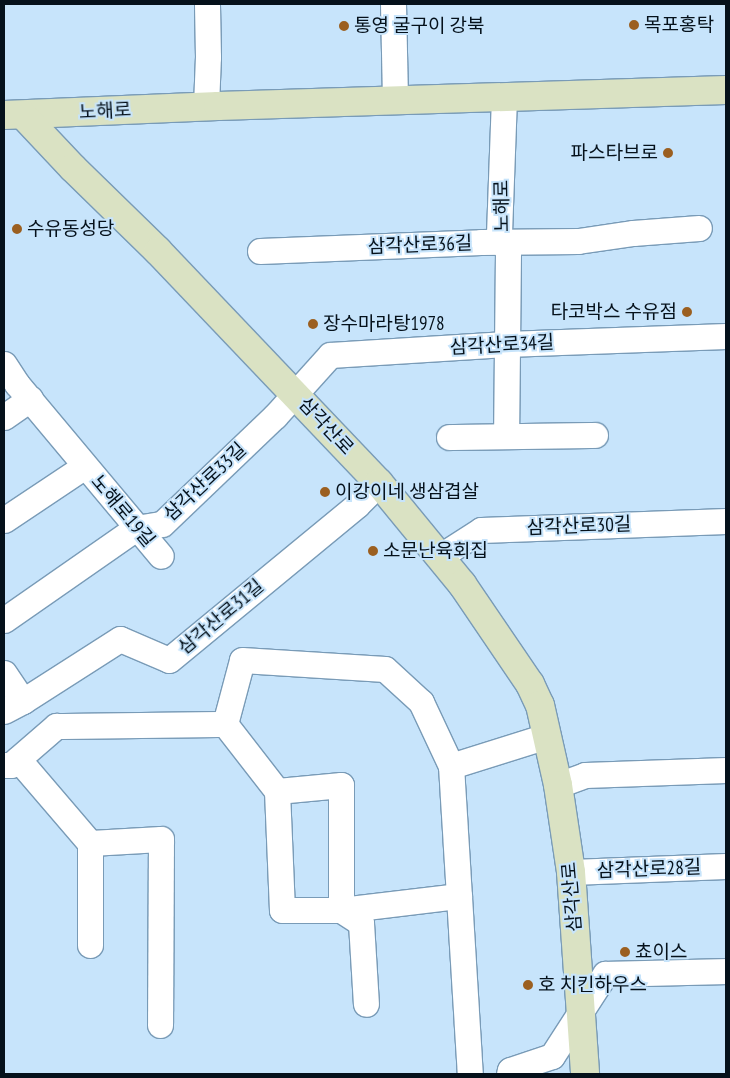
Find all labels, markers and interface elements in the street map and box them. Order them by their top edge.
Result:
place label: 목포홍탁 [644,14,714,36]
place label: 통영 굴구이 강북 [354,15,484,37]
marker: 목포홍탁 [628,19,640,31]
marker: 통영 굴구이 강북 [338,20,350,32]
street label: 노해로 [78,98,132,124]
place label: 파스타브로 [571,142,658,164]
marker: 파스타브로 [662,147,674,159]
street label: 노해로 [490,180,514,232]
place label: 수유동성당 [27,218,114,240]
marker: 수유동성당 [11,223,23,235]
street label: 삼각산로36길 [367,232,473,258]
place label: 타코박스 수유점 [551,301,677,323]
marker: 타코박스 수유점 [681,306,693,318]
place label: 장수마라탕1978 [323,313,445,335]
marker: 장수마라탕1978 [307,318,319,330]
street label: 삼각산로34길 [449,331,555,359]
street label: 삼각산로 [294,393,358,459]
street label: 삼각산로33길 [159,438,251,526]
street label: 노해로19길 [86,470,160,552]
place label: 이강이네 생삼겹살 [335,481,479,503]
marker: 이강이네 생삼겹살 [319,486,331,498]
street label: 삼각산로30길 [526,513,632,539]
place label: 소문난육회집 [383,540,488,562]
marker: 소문난육회집 [367,545,379,557]
street label: 삼각산로31길 [174,575,268,659]
street label: 삼각산로28길 [596,856,702,882]
street label: 삼각산로 [558,861,586,933]
place label: 쵸이스 [635,941,687,963]
marker: 쵸이스 [619,946,631,958]
place label: 호 치킨하우스 [538,974,647,996]
marker: 호 치킨하우스 [522,979,534,991]

